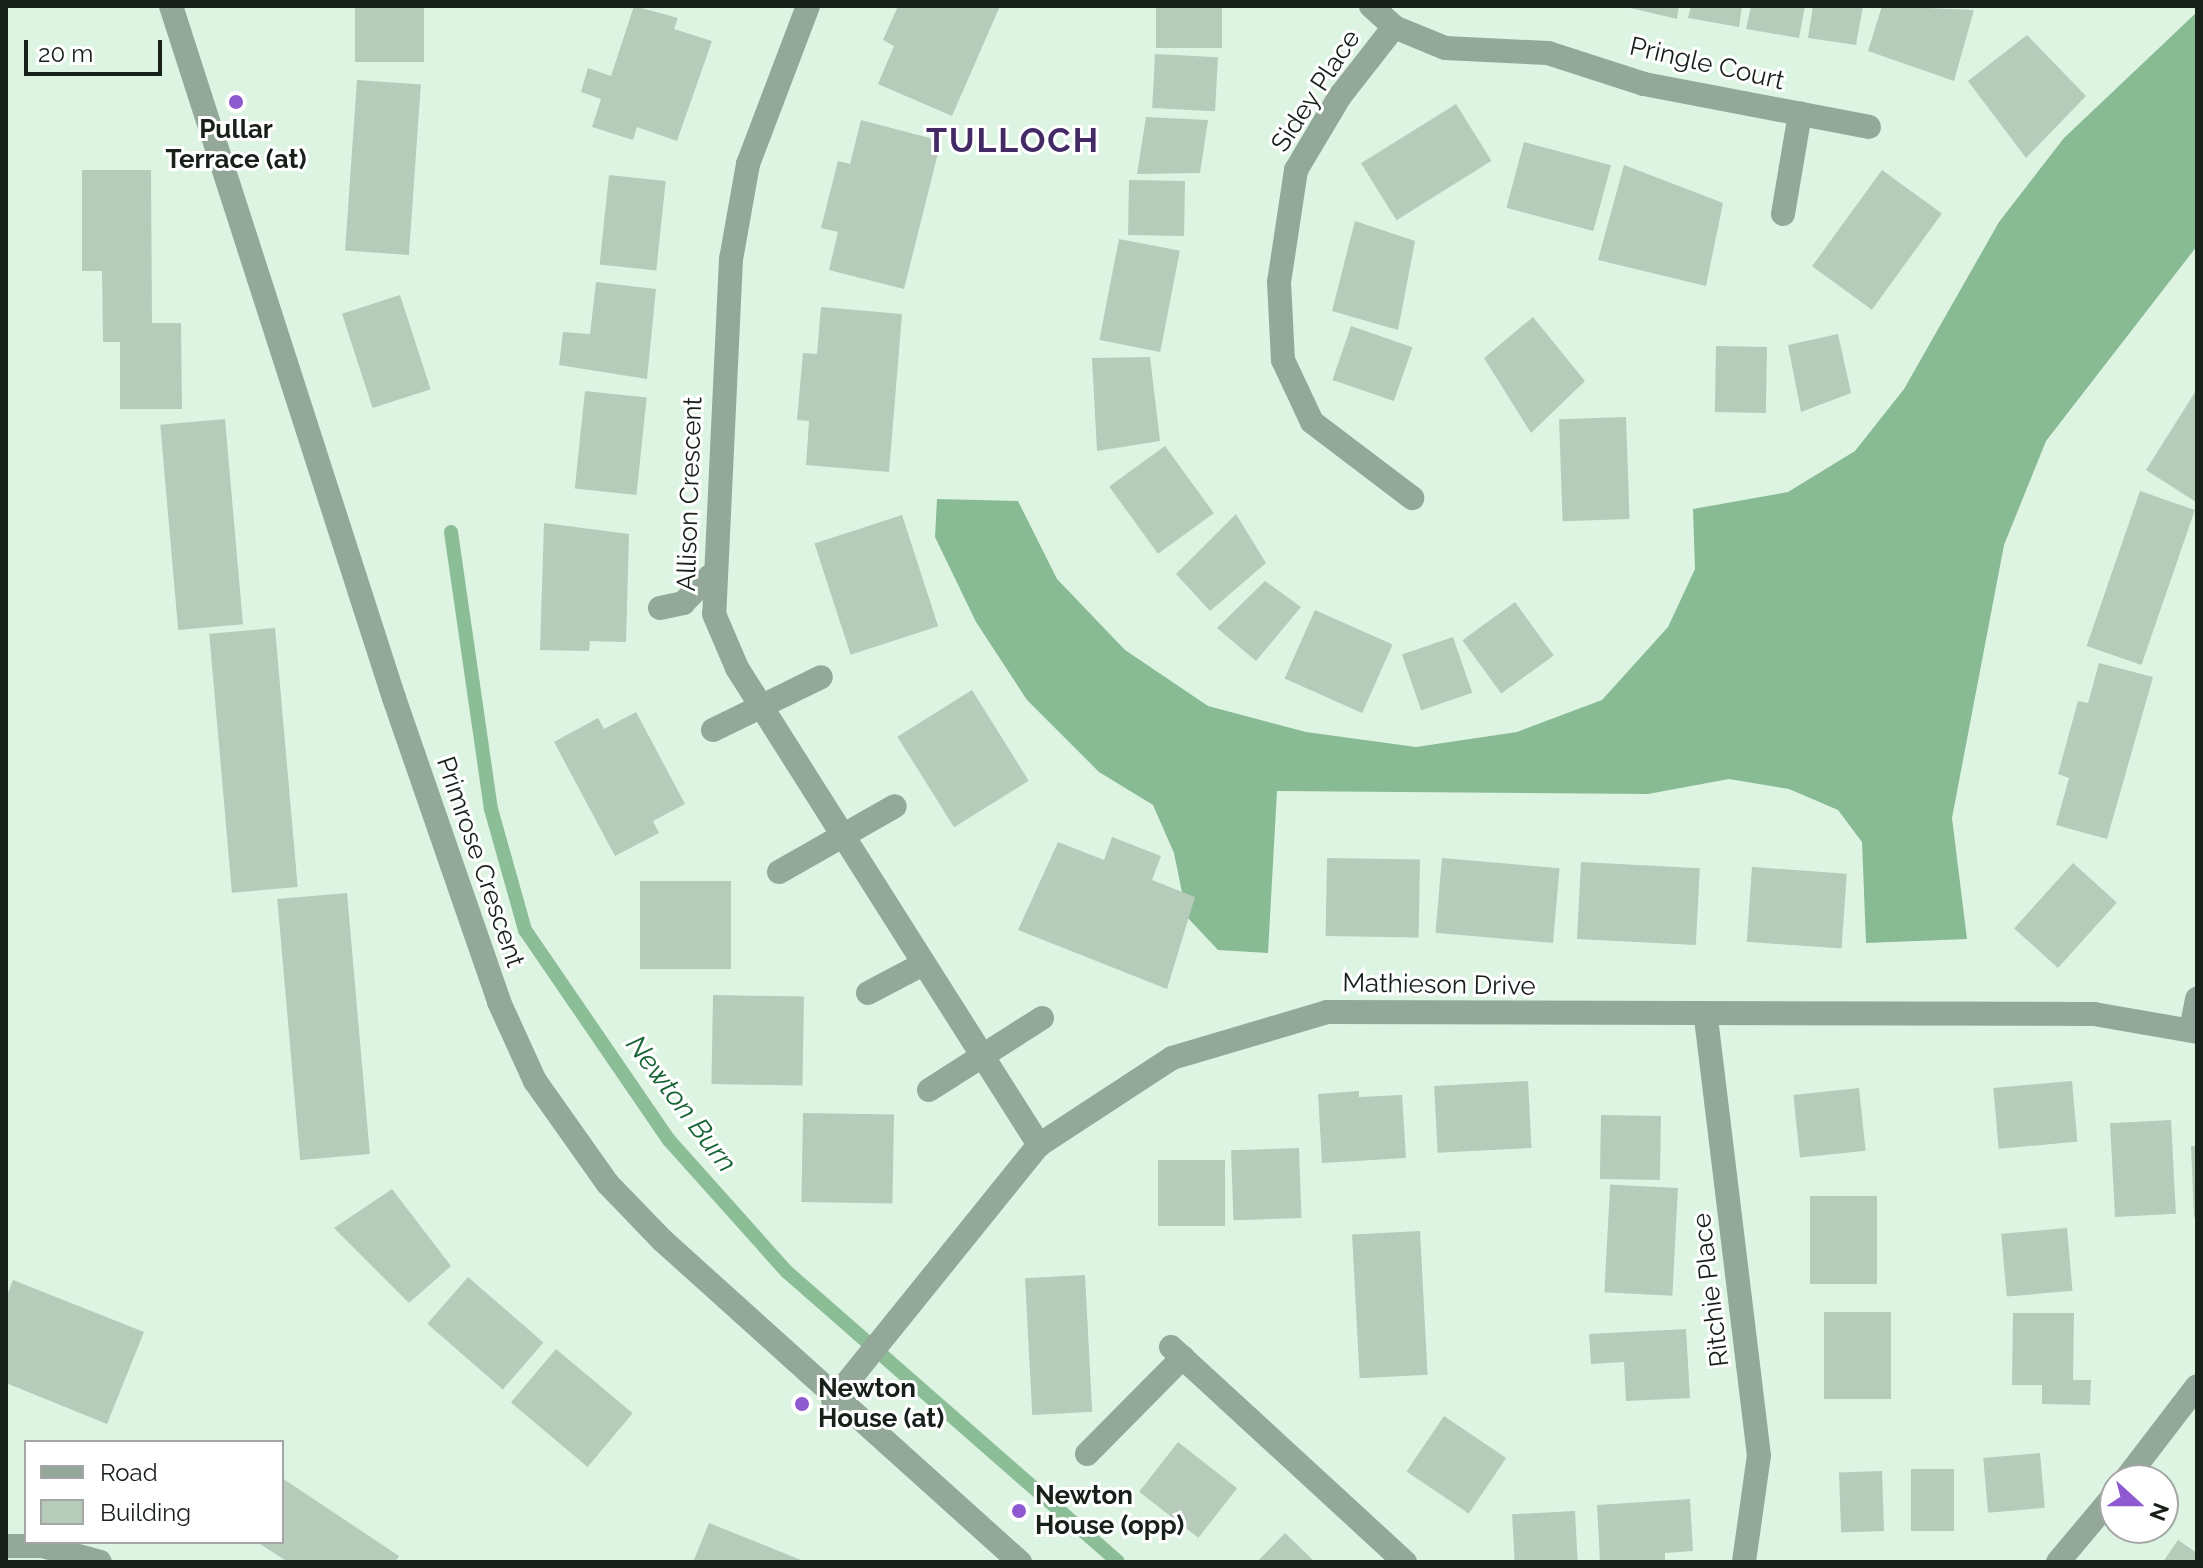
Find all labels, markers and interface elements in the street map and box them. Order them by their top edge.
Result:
scale bar [28,24,166,74]
street label: Sidey Place [1265,24,1367,158]
street label: Pringle Court [1627,31,1787,97]
text: 20 m [38,39,93,68]
marker: Pullar Terrace (at) [227,93,245,111]
place label: Pullar Terrace (at) [165,114,307,176]
district label: TULLOCH [926,121,1100,161]
street label: Allison Crescent [671,396,709,592]
street label: Primrose Crescent [429,752,531,972]
street label: Mathieson Drive [1342,968,1536,1002]
water label: Newton Burn [619,1029,743,1179]
street label: Ritchie Place [1686,1211,1736,1369]
place label: Newton House (at) [818,1373,944,1434]
marker: Newton House (at) [793,1395,811,1413]
legend [24,1440,284,1544]
text: Road [100,1458,158,1487]
north arrow [2099,1464,2179,1544]
place label: Newton House (opp) [1035,1480,1184,1542]
text: Building [100,1498,191,1527]
text: N [2144,1499,2175,1524]
marker: Newton House (opp) [1010,1502,1028,1520]

